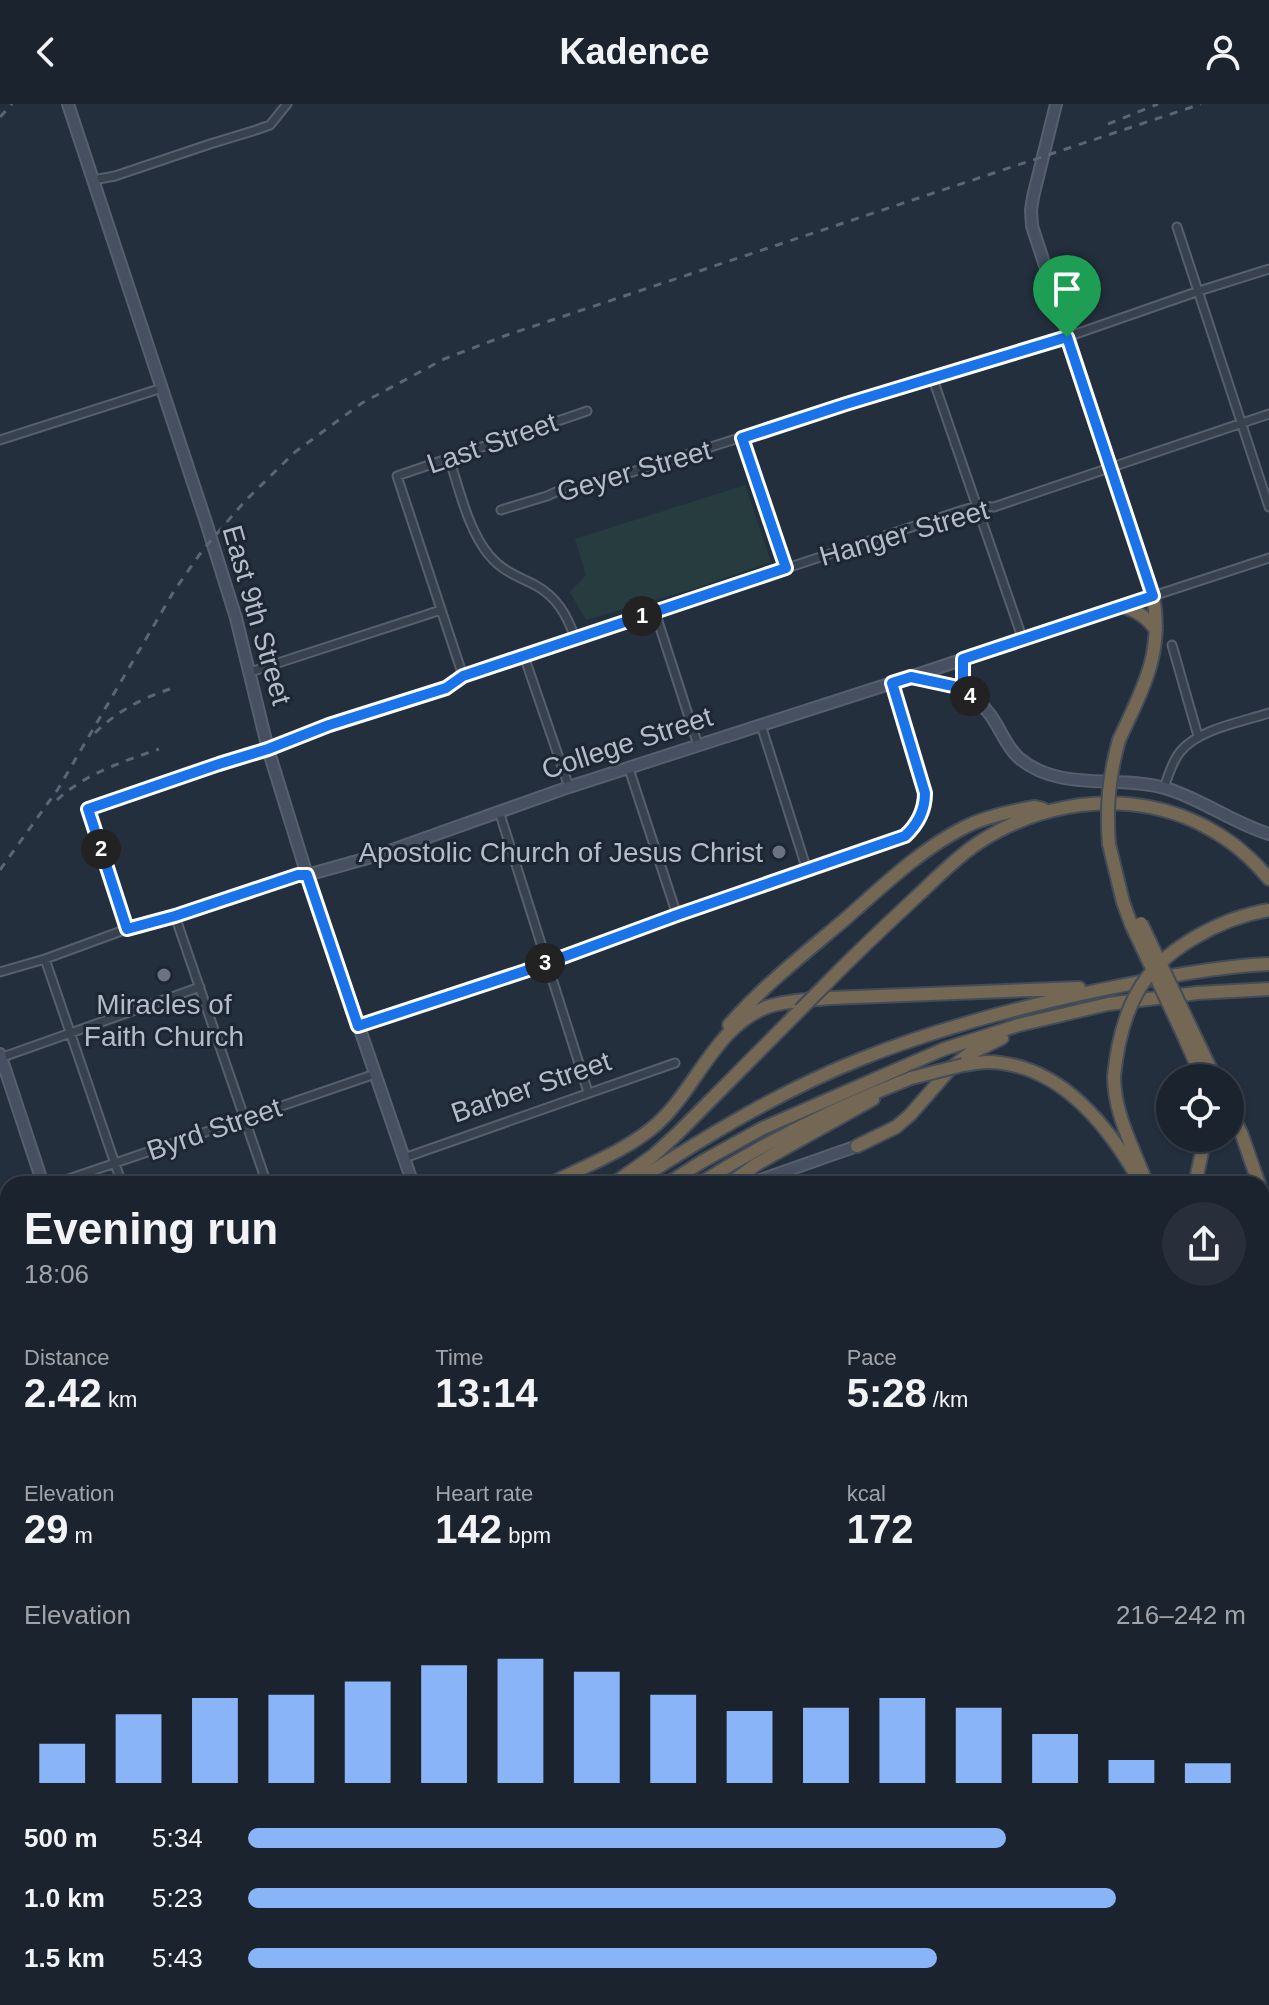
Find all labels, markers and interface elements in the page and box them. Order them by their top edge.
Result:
icon: back [24,30,68,74]
icon: person [1201,30,1245,74]
text: Kadence [559,31,710,72]
pin [1033,255,1101,337]
icon: arrive [1045,267,1089,311]
street label: Last Street [423,406,561,480]
street label: Geyer Street [553,434,715,508]
street label: Hanger Street [816,494,992,572]
street label: East 9th Street [217,522,297,709]
pin: 1 [622,596,662,636]
text: 1 [636,603,648,628]
pin: 4 [950,676,990,716]
text: 4 [964,683,976,708]
street label: College Street [538,701,716,785]
pin: 2 [81,829,121,869]
text: 2 [95,836,107,861]
place label: Apostolic Church of Jesus Christ [358,837,763,868]
marker: Apostolic Church of Jesus Christ [770,843,788,861]
pin: 3 [525,943,565,983]
text: 3 [539,950,551,975]
marker: Miracles of Faith Church [155,966,173,984]
place label: Miracles of Faith Church [84,989,244,1052]
street label: Barber Street [447,1045,615,1129]
map controls [1156,1064,1244,1152]
button: locate [1156,1064,1244,1152]
street label: Byrd Street [143,1091,285,1166]
button: share [1162,1202,1246,1286]
text: Evening run [24,1204,278,1253]
text: 18:06 [24,1259,89,1289]
text: Distance [24,1345,110,1370]
text: Time [435,1345,483,1370]
text: Pace [847,1345,897,1370]
text: 2.42 [24,1371,102,1415]
text: 13:14 [435,1371,538,1415]
text: 5:28 [847,1371,927,1415]
text: km [102,1387,137,1412]
text: /km [927,1387,968,1412]
text: Elevation [24,1481,115,1506]
text: Heart rate [435,1481,533,1506]
text: kcal [847,1481,886,1506]
text: 29 [24,1507,69,1551]
text: 142 [435,1507,502,1551]
text: 172 [847,1507,913,1551]
text: m [69,1523,93,1548]
text: bpm [502,1523,551,1548]
text: Elevation [24,1600,131,1630]
text: 216–242 m [1116,1600,1246,1630]
text: 500 m [24,1823,98,1853]
text: 5:34 [152,1823,203,1853]
text: 1.0 km [24,1883,105,1913]
text: 5:23 [152,1883,203,1913]
text: 1.5 km [24,1943,105,1973]
text: 5:43 [152,1943,203,1973]

